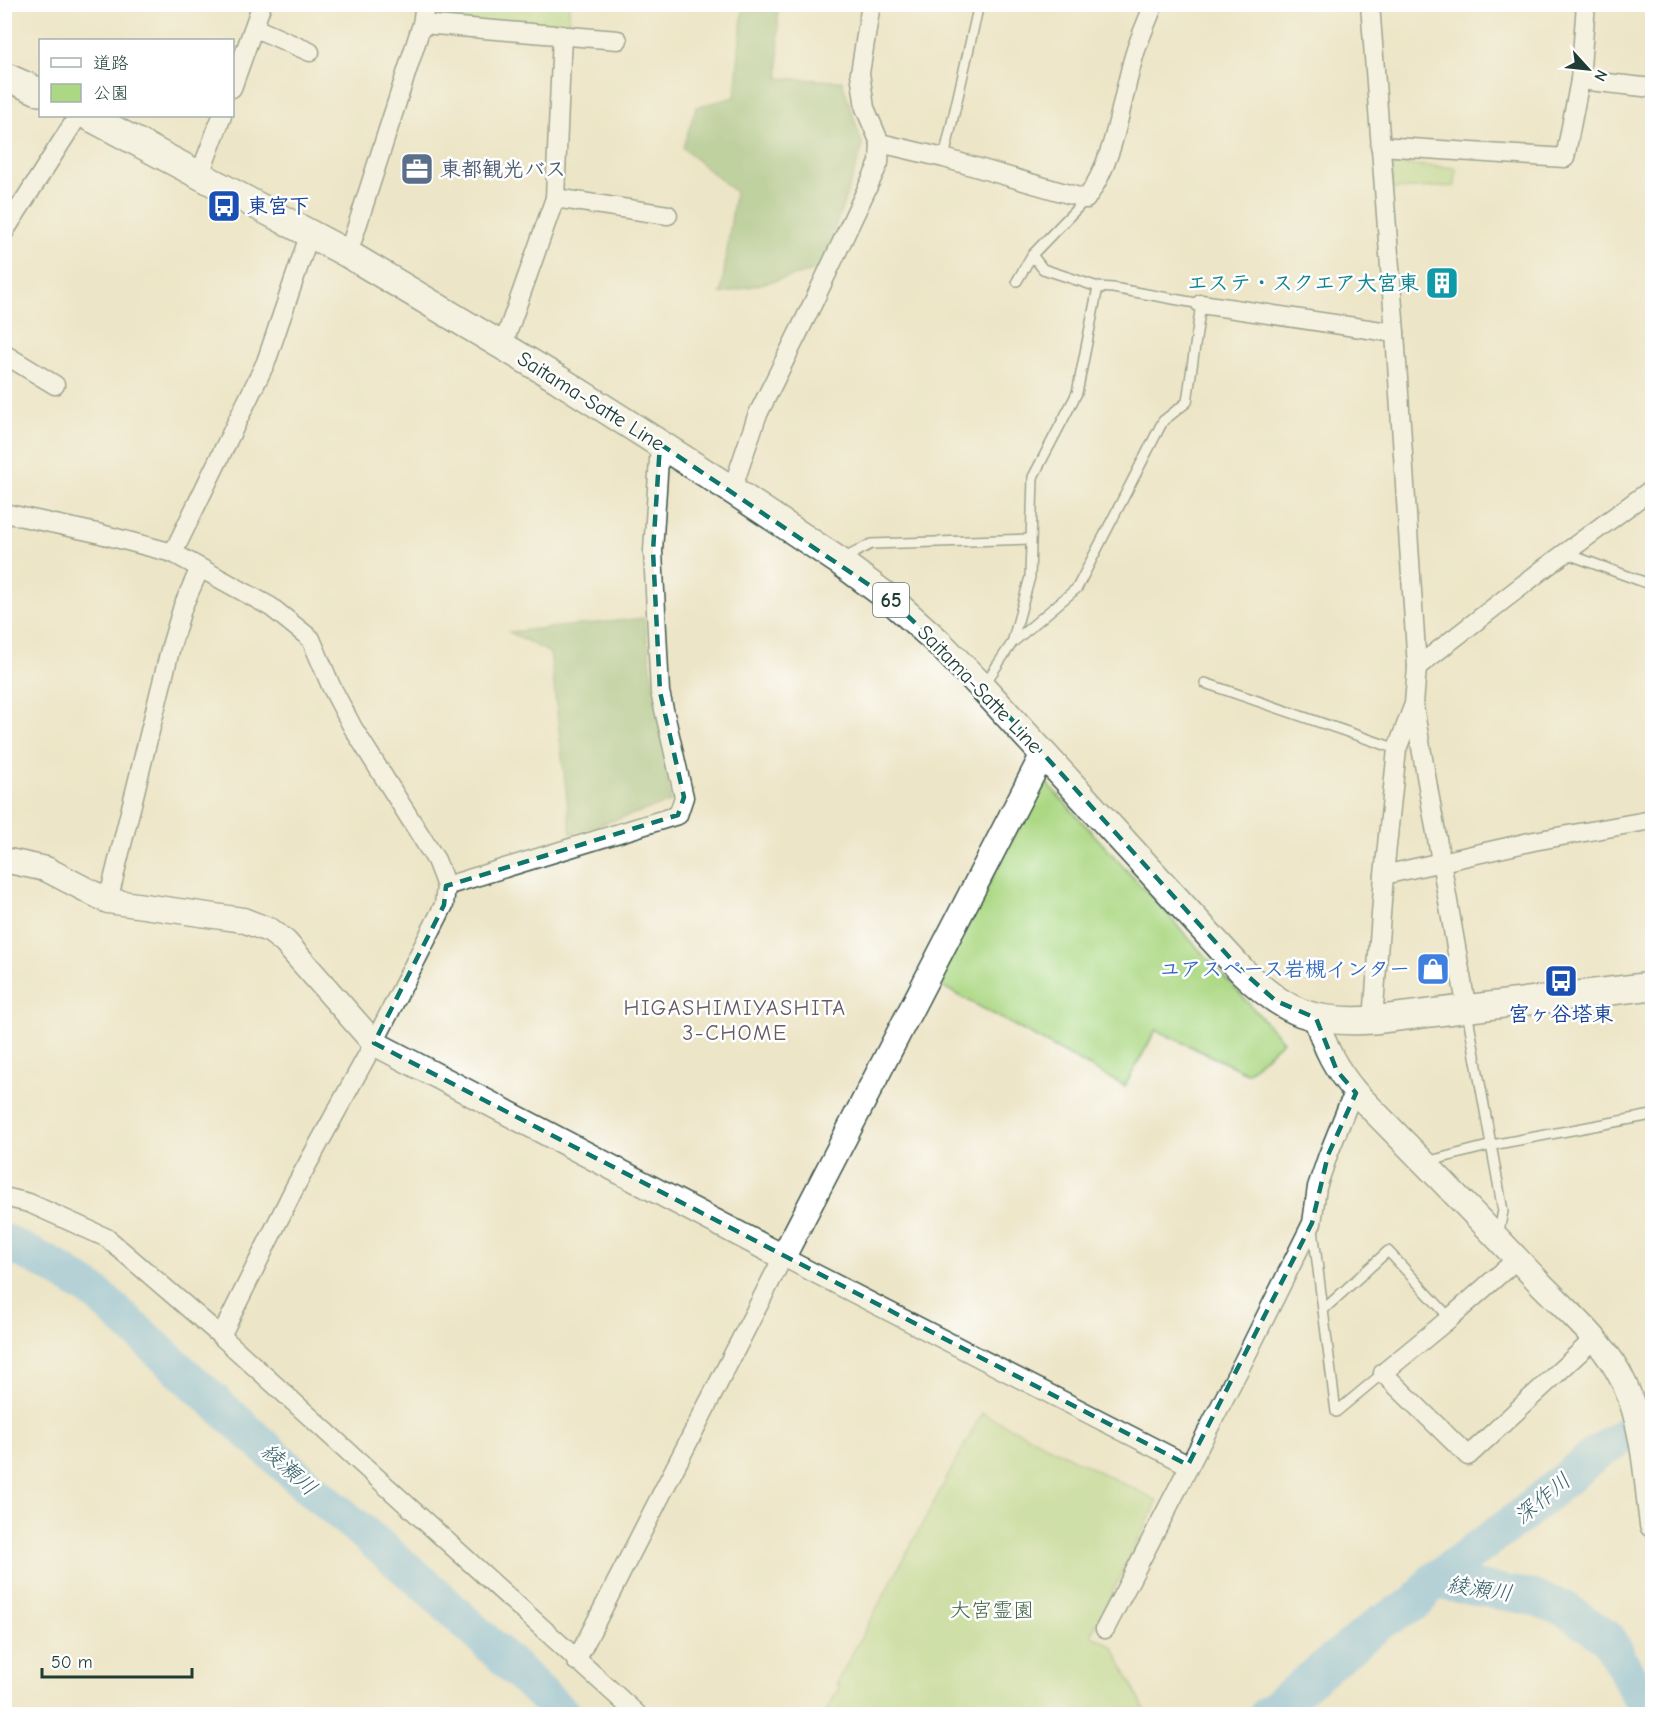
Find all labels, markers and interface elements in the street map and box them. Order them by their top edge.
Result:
legend [39,39,234,117]
north arrow [1558,39,1618,99]
text: 道路 [93,53,129,74]
text: N [1590,67,1611,84]
text: 公園 [93,83,129,104]
office icon: 東都観光バス [399,151,435,187]
place label: 東都観光バス [440,157,566,181]
bus stop icon: 東宮下 [206,188,242,224]
place label: 東宮下 [247,194,310,218]
building icon: エステ・スクエア大宮東 [1424,265,1460,301]
place label: エステ・スクエア大宮東 [1187,271,1419,295]
street label: Saitama-Satte Line [513,346,669,456]
road number: 65 [873,583,909,617]
street label: Saitama-Satte Line [913,620,1047,758]
shop icon: ユアスペース岩槻インター [1415,951,1451,987]
place label: ユアスペース岩槻インター [1159,957,1410,981]
bus stop icon: 宮ヶ谷塔東 [1543,963,1579,999]
district label: HIGASHIMIYASHITA 3-CHOME [624,995,847,1046]
place label: 宮ヶ谷塔東 [1509,1002,1614,1026]
water label: 綾瀬川 [256,1438,323,1501]
water label: 深作川 [1509,1468,1576,1530]
water label: 綾瀬川 [1445,1571,1514,1607]
park label: 大宮霊園 [950,1598,1034,1622]
scale bar [42,1641,192,1679]
text: 50 m [51,1652,93,1673]

